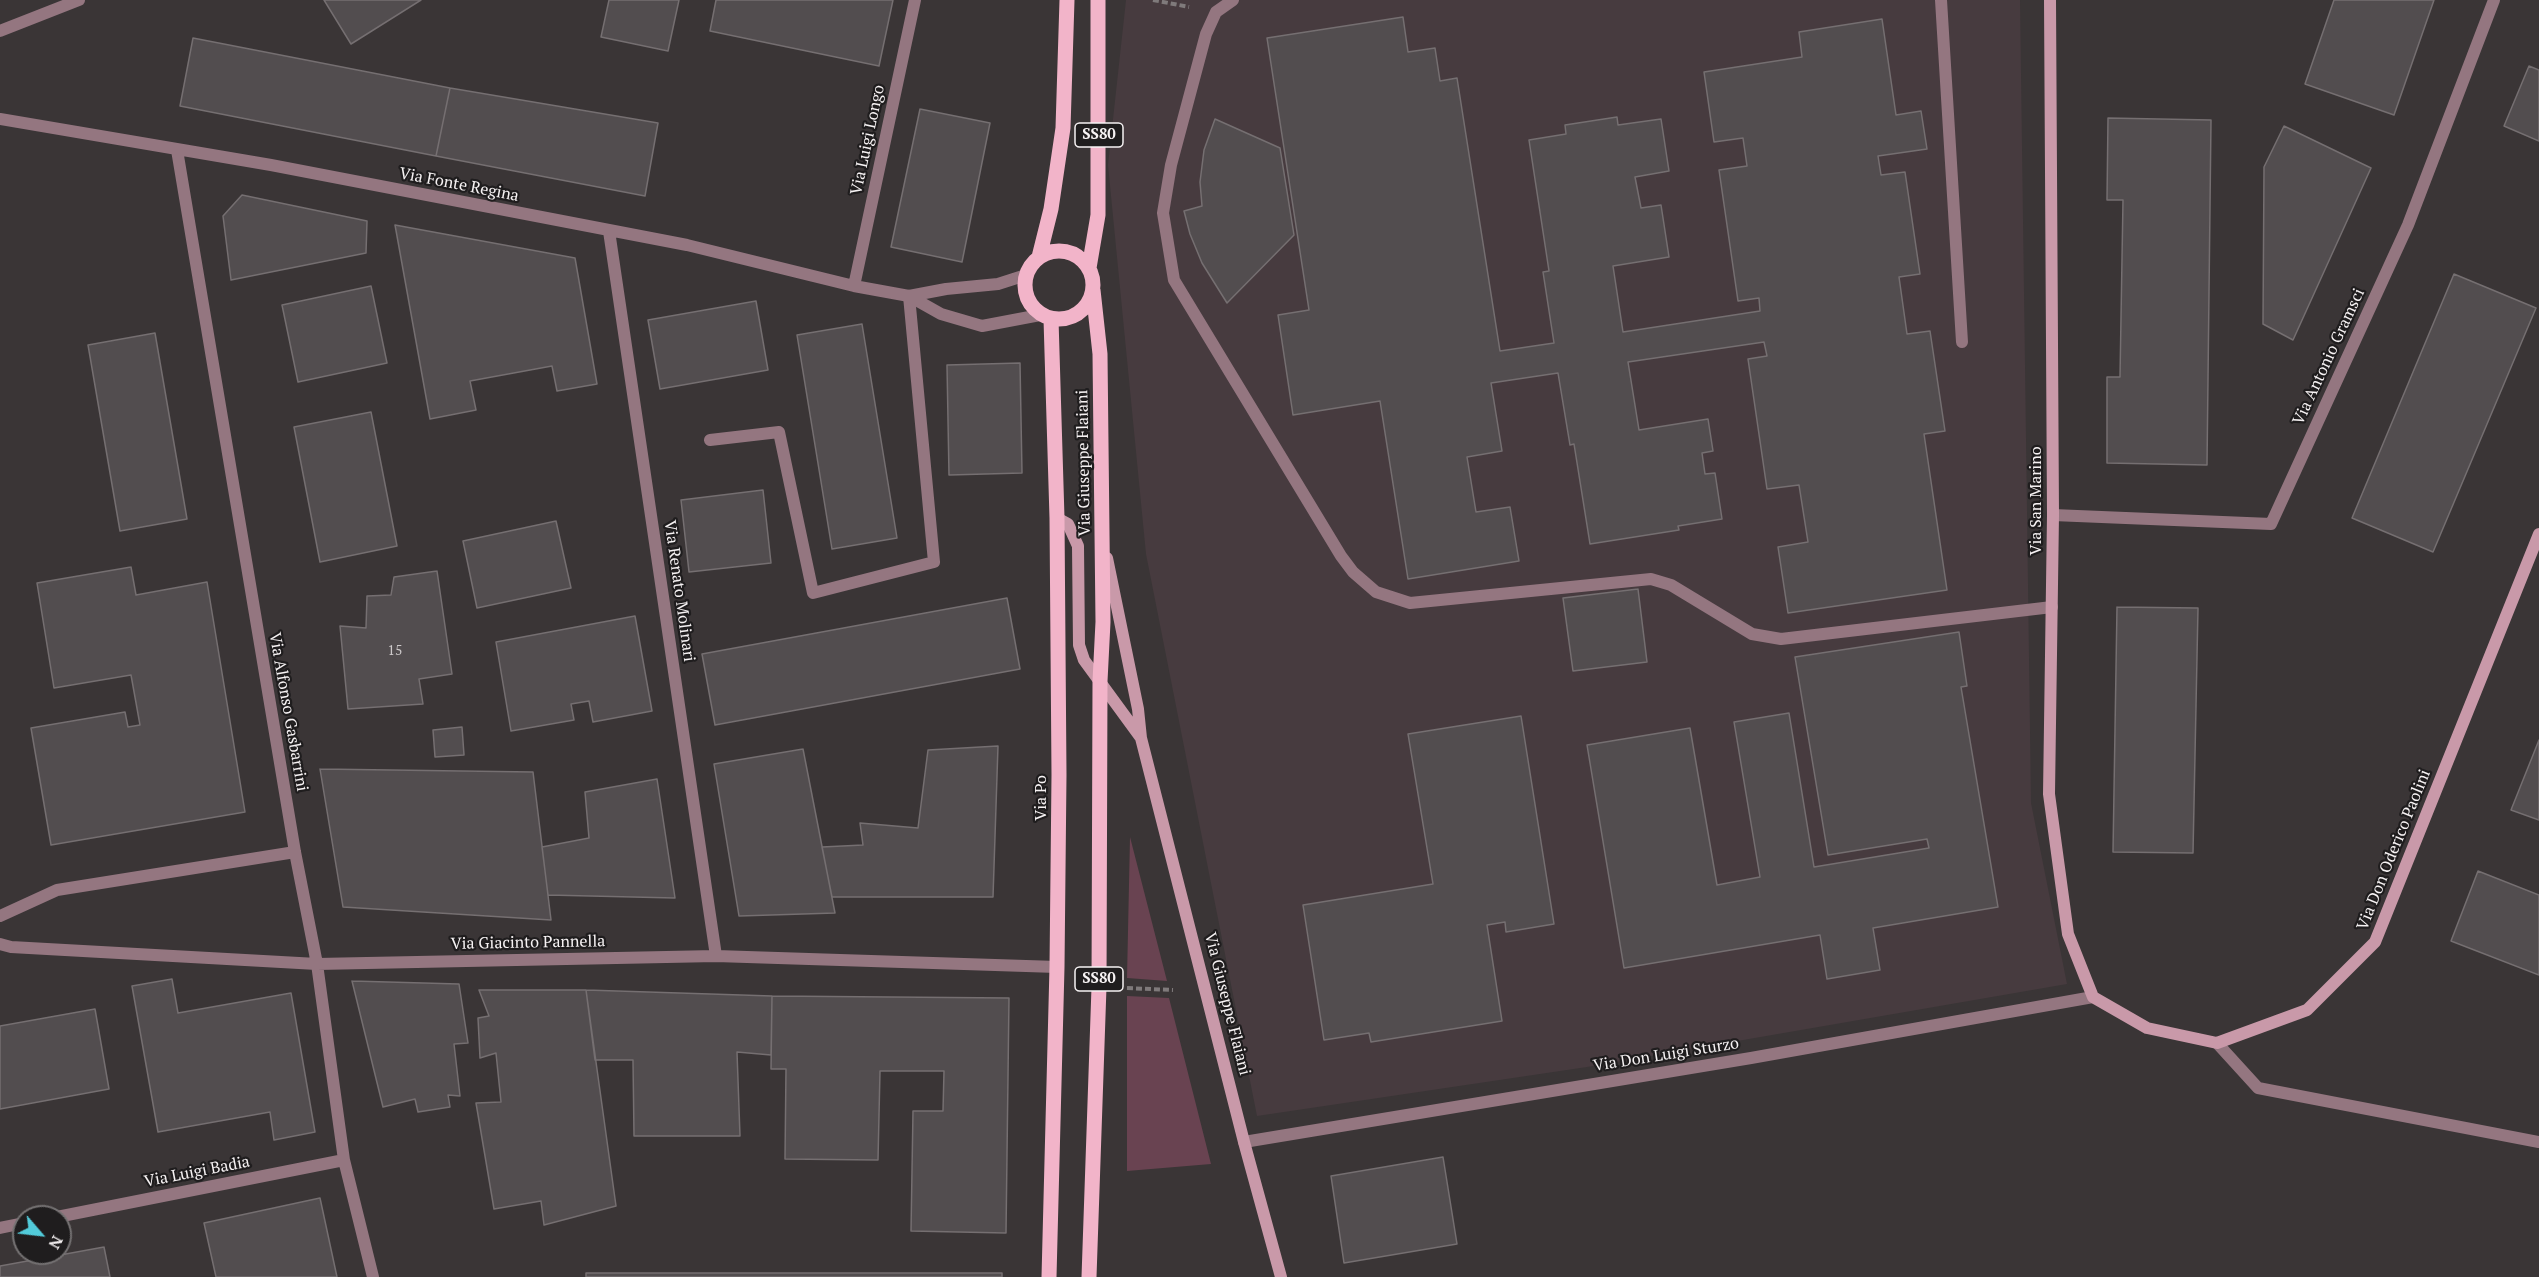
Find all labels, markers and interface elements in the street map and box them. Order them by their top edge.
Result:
street label: Via Luigi Longo [847,83,889,197]
road number: SS80 [1075,123,1123,147]
street label: Via Fonte Regina [398,164,520,206]
street label: Via Antonio Gramsci [2289,286,2369,428]
street label: Via Giuseppe Flaiani [1073,390,1095,536]
street label: Via San Marino [2026,446,2046,556]
street label: Via Renato Molinari [660,519,698,663]
street label: Via Alfonso Gasbarrini [265,631,311,793]
house number: 15 [388,643,402,659]
street label: Via Don Oderico Paolini [2353,767,2435,933]
street label: Via Po [1031,775,1051,821]
street label: Via Giuseppe Flaiani [1200,931,1254,1077]
street label: Via Giacinto Pannella [451,932,605,954]
road number: SS80 [1075,967,1123,991]
street label: Via Don Luigi Sturzo [1592,1034,1740,1076]
street label: Via Luigi Badia [142,1152,252,1192]
north arrow [12,1205,72,1265]
text: N [44,1232,69,1253]

